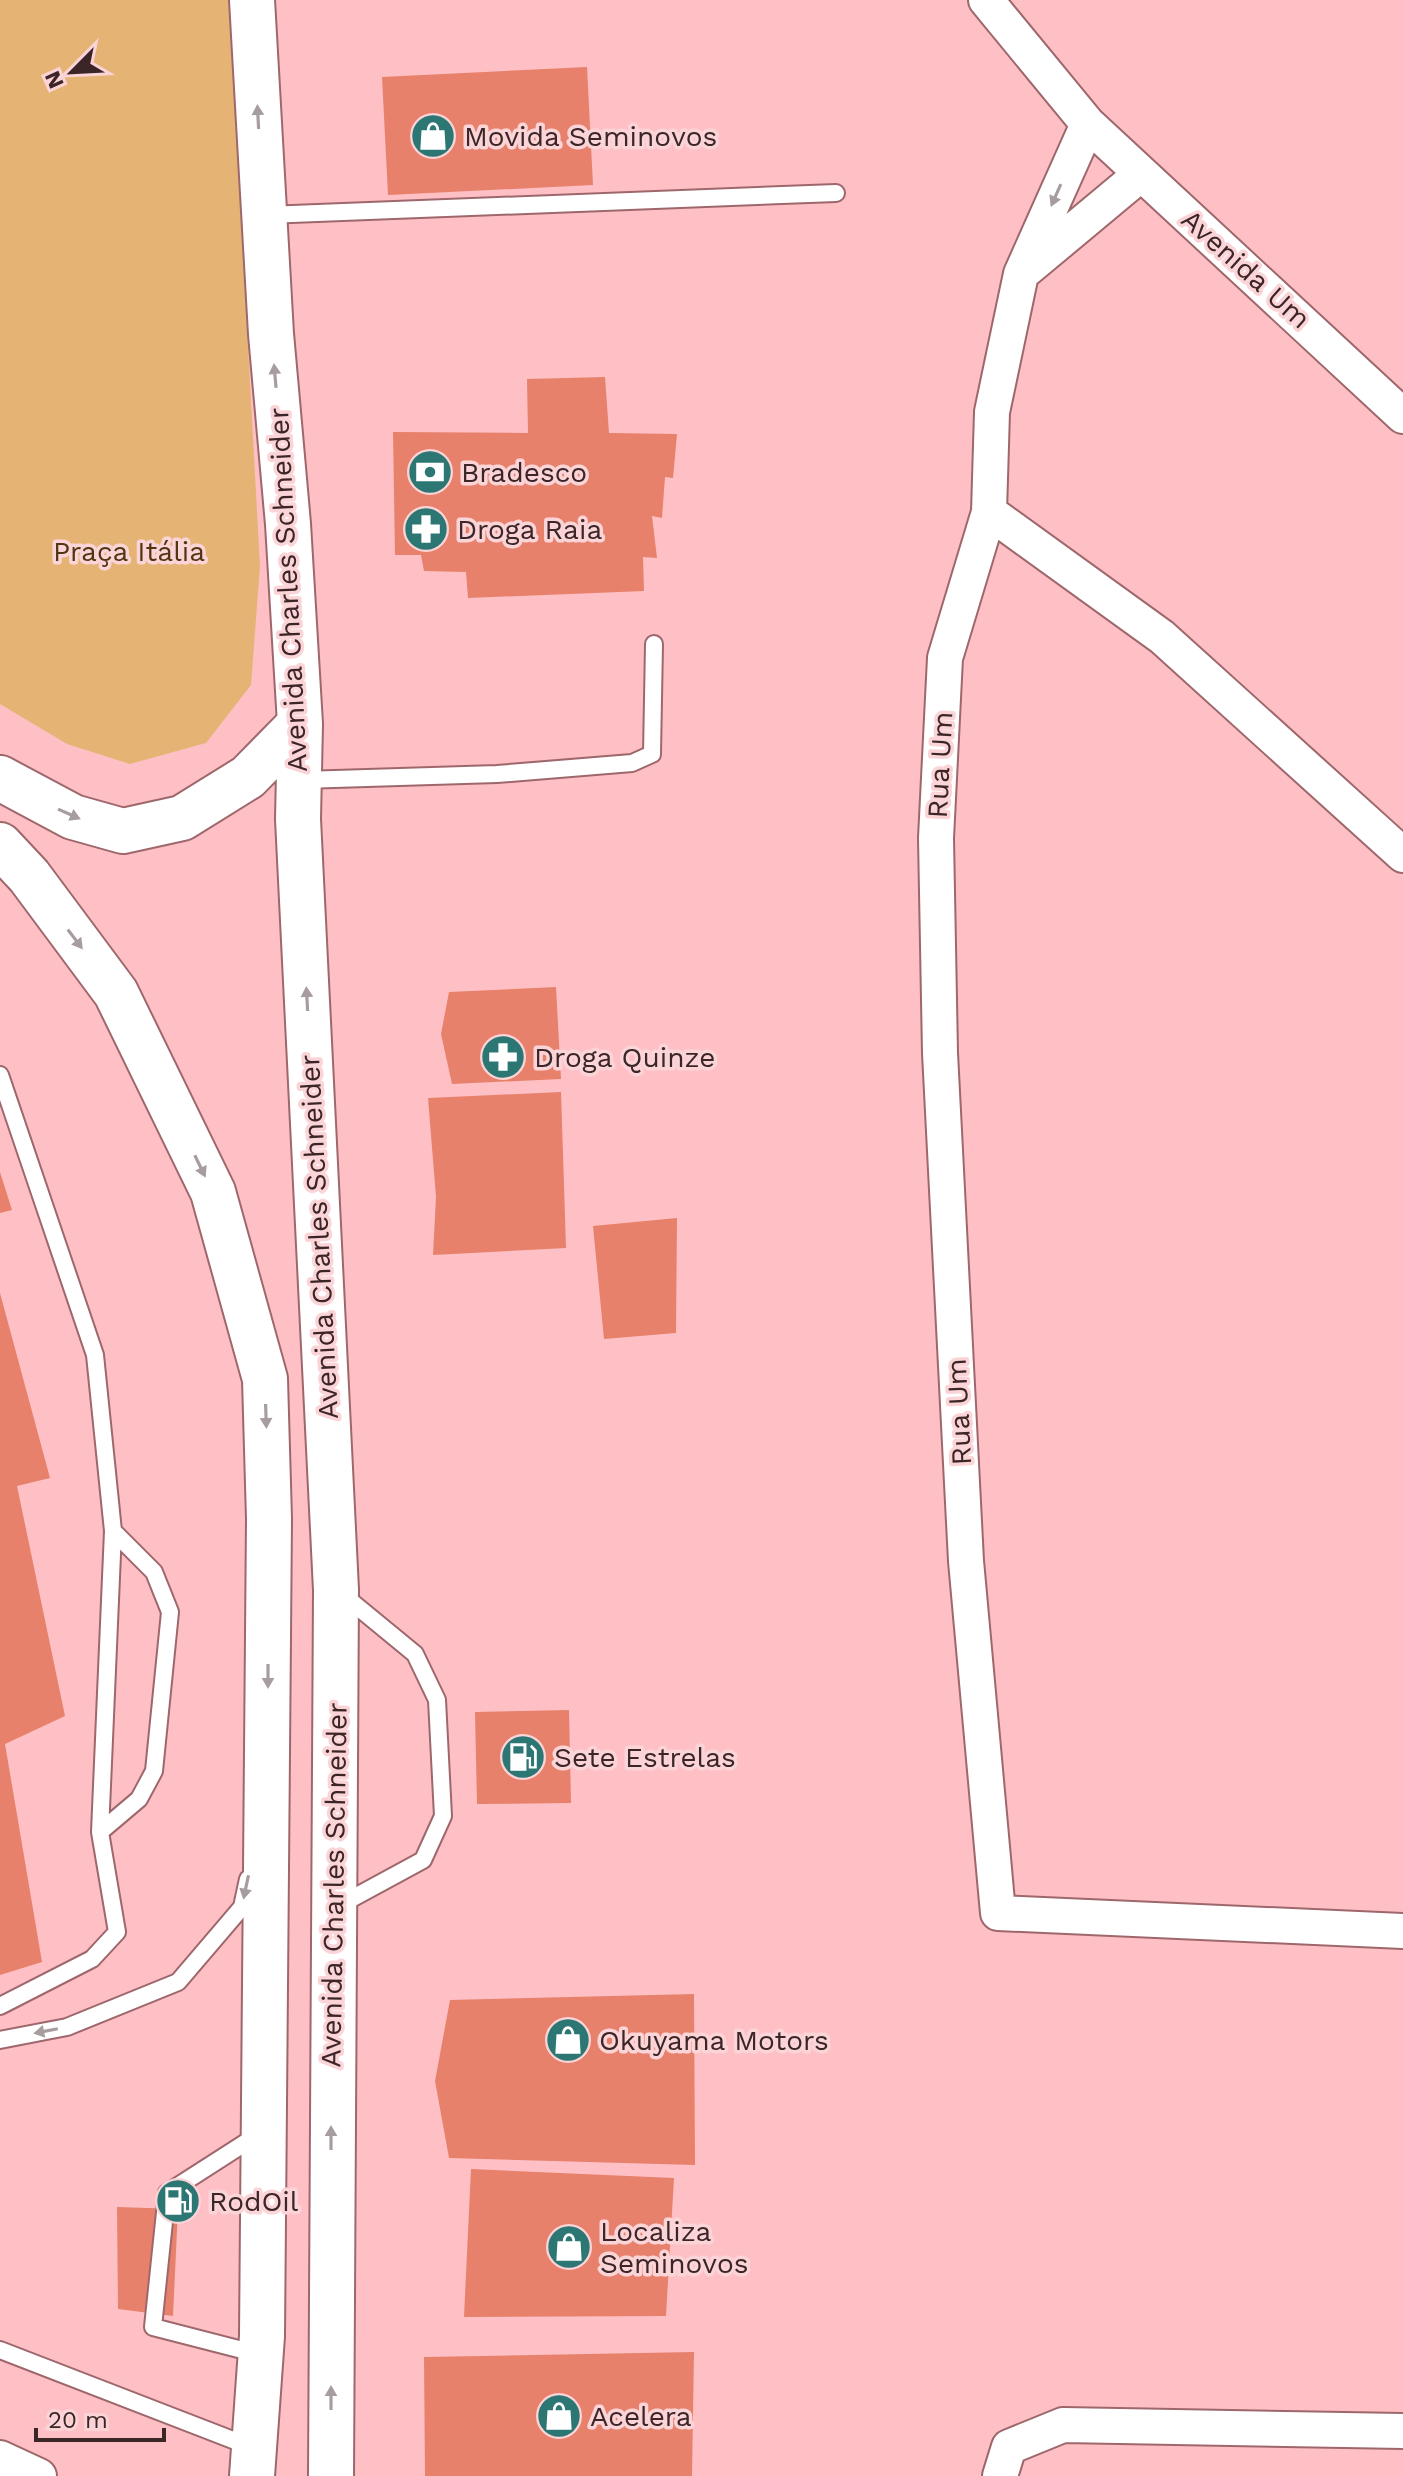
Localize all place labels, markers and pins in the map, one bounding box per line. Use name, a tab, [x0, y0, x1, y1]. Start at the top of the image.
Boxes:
shop icon: Movida Seminovos	[409, 112, 457, 160]
place label: Movida Seminovos	[464, 120, 717, 153]
bank icon: Bradesco	[406, 448, 454, 496]
place label: Bradesco	[461, 456, 587, 489]
pharmacy icon: Droga Raia	[402, 505, 450, 553]
place label: Droga Raia	[457, 513, 602, 546]
pharmacy icon: Droga Quinze	[479, 1033, 527, 1081]
place label: Droga Quinze	[534, 1041, 715, 1074]
fuel station icon: Sete Estrelas	[499, 1733, 547, 1781]
place label: Sete Estrelas	[554, 1741, 736, 1774]
shop icon: Okuyama Motors	[544, 2016, 592, 2064]
place label: Okuyama Motors	[599, 2024, 829, 2057]
fuel station icon: RodOil	[154, 2177, 202, 2225]
place label: RodOil	[209, 2185, 299, 2218]
place label: Localiza Seminovos	[600, 2215, 749, 2280]
shop icon: Localiza Seminovos	[545, 2223, 593, 2271]
shop icon: Acelera	[535, 2392, 583, 2440]
place label: Acelera	[590, 2400, 692, 2433]

